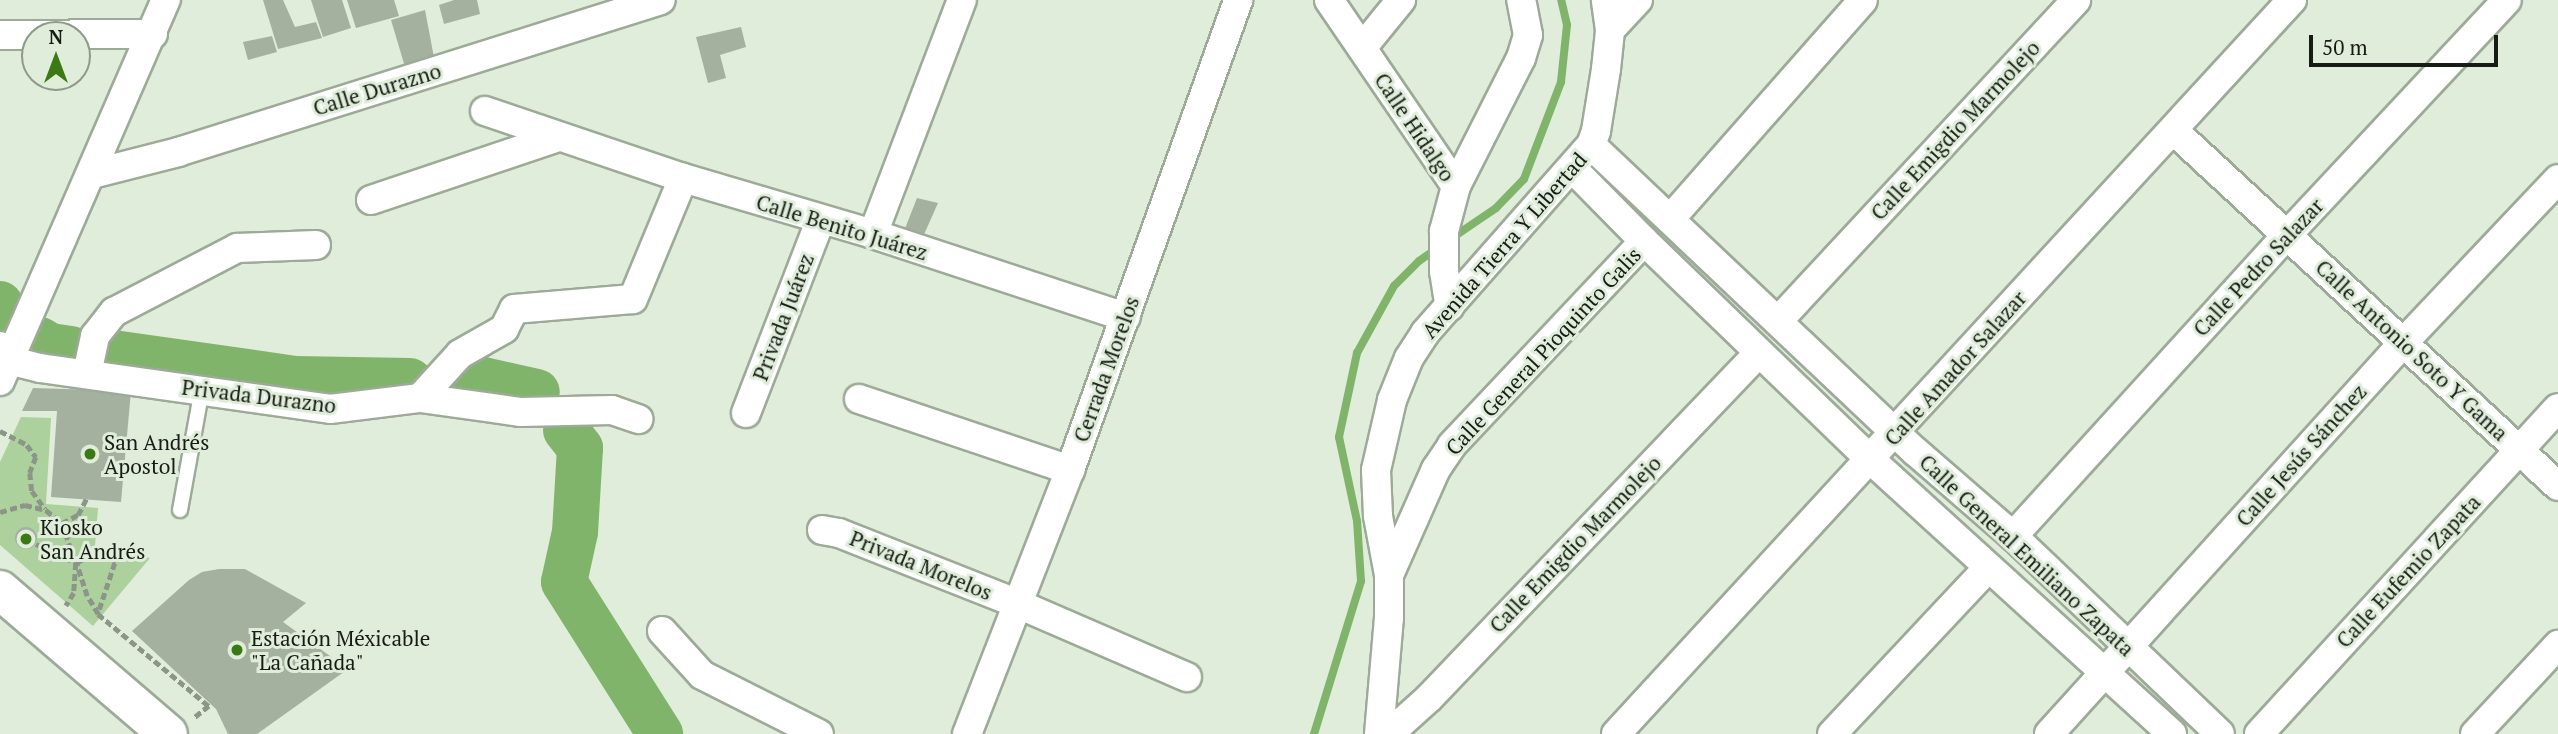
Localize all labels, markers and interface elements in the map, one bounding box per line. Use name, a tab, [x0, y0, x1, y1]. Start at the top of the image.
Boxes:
north arrow	[21, 21, 91, 91]
scale bar	[2313, 21, 2502, 65]
text: N	[49, 24, 63, 49]
text: 50 m	[2322, 33, 2368, 61]
street label: Calle Emigdio Marmolejo	[1865, 35, 2045, 225]
street label: Calle Durazno	[310, 58, 444, 120]
street label: Calle Hidalgo	[1370, 68, 1460, 186]
street label: Avenida Tierra Y Libertad	[1416, 147, 1592, 343]
street label: Calle Benito Juárez	[753, 189, 931, 265]
street label: Calle Pedro Salazar	[2188, 193, 2328, 341]
street label: Calle General Pioquinto Galis	[1440, 242, 1646, 460]
street label: Privada Juárez	[747, 250, 819, 384]
street label: Calle Antonio Soto Y Gama	[2311, 254, 2513, 446]
street label: Calle Amador Salazar	[1879, 285, 2031, 451]
street label: Cerrada Morelos	[1068, 293, 1144, 445]
street label: Privada Durazno	[180, 374, 338, 418]
street label: Calle Jesús Sánchez	[2231, 379, 2371, 531]
place label: San Andrés Apostol	[104, 429, 210, 479]
marker: San Andrés Apostol	[82, 446, 98, 462]
street label: Calle General Emiliano Zapata	[1915, 449, 2139, 661]
street label: Calle Emigdio Marmolejo	[1484, 450, 1666, 638]
street label: Calle Eufemio Zapata	[2331, 489, 2485, 653]
place label: Kiosko San Andrés	[40, 514, 146, 564]
street label: Privada Morelos	[846, 525, 996, 605]
marker: Kiosko San Andrés	[18, 531, 34, 547]
place label: Estación Méxicable "La Cañada"	[251, 625, 430, 675]
marker: Estación Méxicable "La Cañada"	[229, 642, 245, 658]

